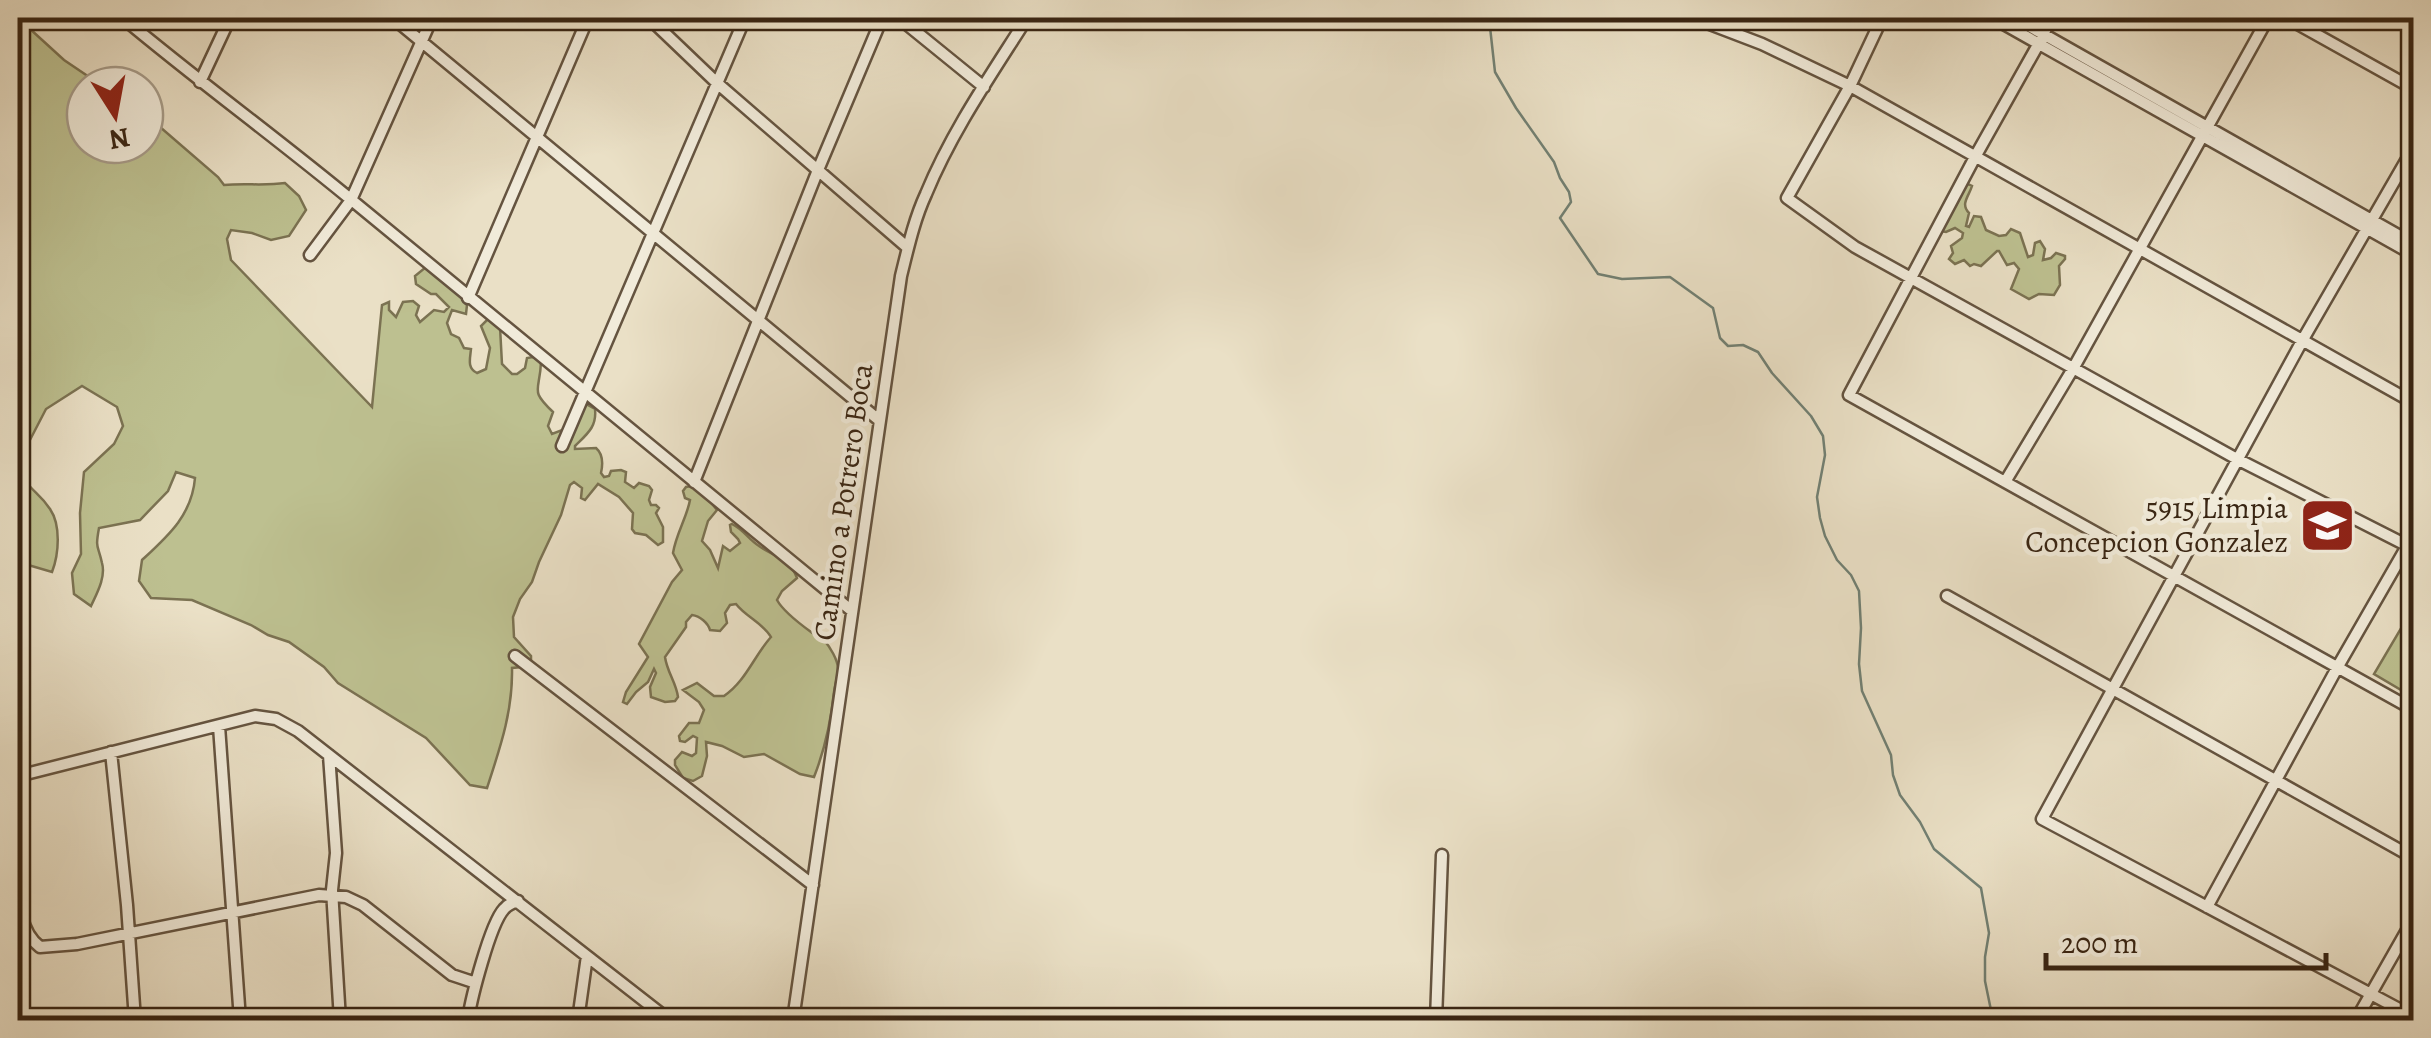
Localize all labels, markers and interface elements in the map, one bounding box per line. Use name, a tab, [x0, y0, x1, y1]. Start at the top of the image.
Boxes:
north arrow	[65, 65, 165, 165]
text: N	[106, 118, 133, 159]
street label: Camino a Potrero Boca	[804, 361, 882, 643]
place label: 5915 Limpia Concepcion Gonzalez	[2025, 488, 2288, 562]
school or university icon: 5915 Limpia Concepcion Gonzalez	[2297, 495, 2357, 555]
scale bar	[2046, 908, 2326, 970]
text: 200 m	[2061, 923, 2138, 963]

